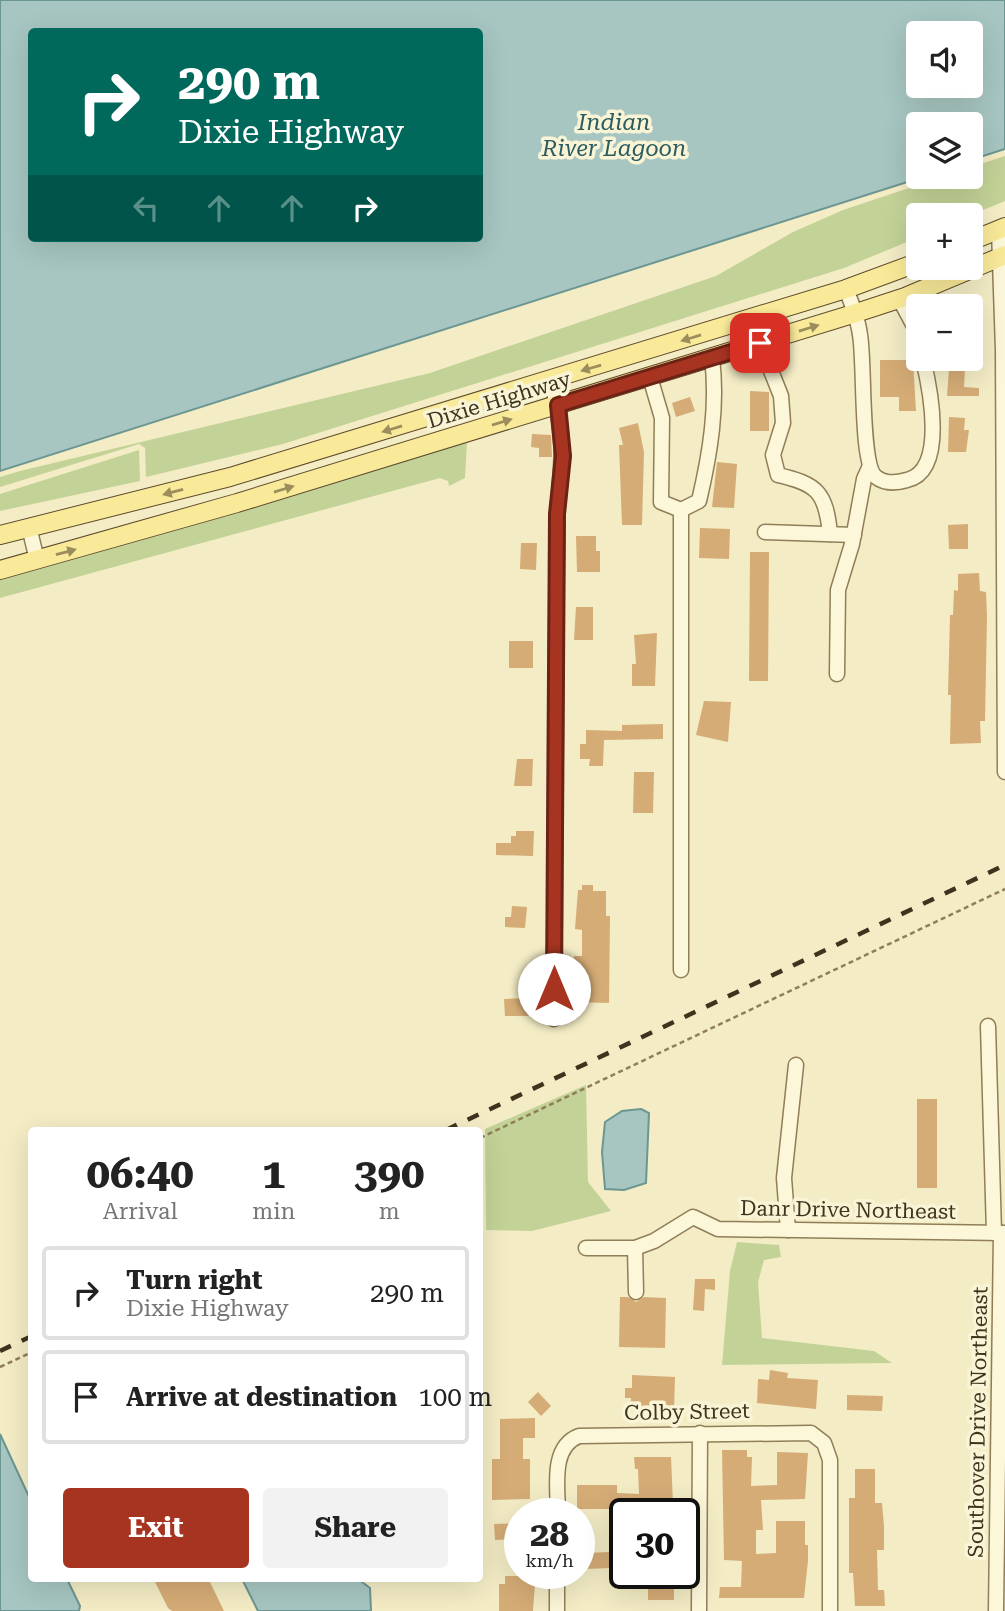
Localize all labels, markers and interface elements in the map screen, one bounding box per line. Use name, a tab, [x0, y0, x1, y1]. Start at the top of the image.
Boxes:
map controls	[906, 21, 983, 371]
button: sound	[906, 21, 983, 98]
text: 290 m	[178, 54, 320, 111]
icon: right	[63, 56, 154, 147]
water label: Indian River Lagoon	[541, 109, 686, 162]
button: layers	[906, 112, 983, 189]
text: Dixie Highway	[178, 113, 404, 151]
icon: left	[127, 189, 165, 227]
icon: ahead	[200, 189, 238, 227]
icon: ahead	[273, 189, 311, 227]
icon: right	[346, 189, 384, 227]
button: +	[906, 203, 983, 280]
button: −	[906, 294, 983, 371]
pin	[730, 313, 790, 373]
one-way arrow	[799, 322, 820, 332]
icon: arrive	[741, 324, 779, 362]
one-way arrow	[681, 333, 702, 343]
one-way arrow	[580, 364, 601, 374]
street label: Dixie Highway	[425, 367, 574, 433]
one-way arrow	[492, 417, 513, 427]
one-way arrow	[381, 424, 402, 434]
one-way arrow	[274, 483, 295, 493]
one-way arrow	[162, 487, 184, 498]
one-way arrow	[56, 547, 77, 557]
position arrow	[517, 952, 591, 1026]
text: 06:40	[87, 1149, 194, 1198]
text: 1	[262, 1149, 286, 1198]
text: 390	[354, 1149, 424, 1198]
street label: Danr Drive Northeast	[740, 1196, 956, 1224]
text: Arrival	[103, 1198, 177, 1225]
text: min	[252, 1198, 295, 1225]
text: m	[379, 1198, 400, 1225]
text: Turn right	[126, 1265, 262, 1295]
icon: right	[67, 1274, 105, 1312]
text: 290 m	[370, 1278, 444, 1308]
street label: Southover Drive Northeast	[964, 1286, 992, 1558]
text: Dixie Highway	[126, 1295, 289, 1322]
icon: arrive	[67, 1378, 105, 1416]
text: Arrive at destination	[126, 1382, 397, 1412]
text: 100 m	[418, 1382, 492, 1412]
street label: Colby Street	[624, 1399, 750, 1425]
button: Exit	[63, 1488, 249, 1568]
button: Share	[263, 1488, 448, 1568]
speed limit sign: 30	[609, 1498, 700, 1589]
text: 28	[530, 1514, 569, 1555]
text: km/h	[525, 1550, 574, 1571]

